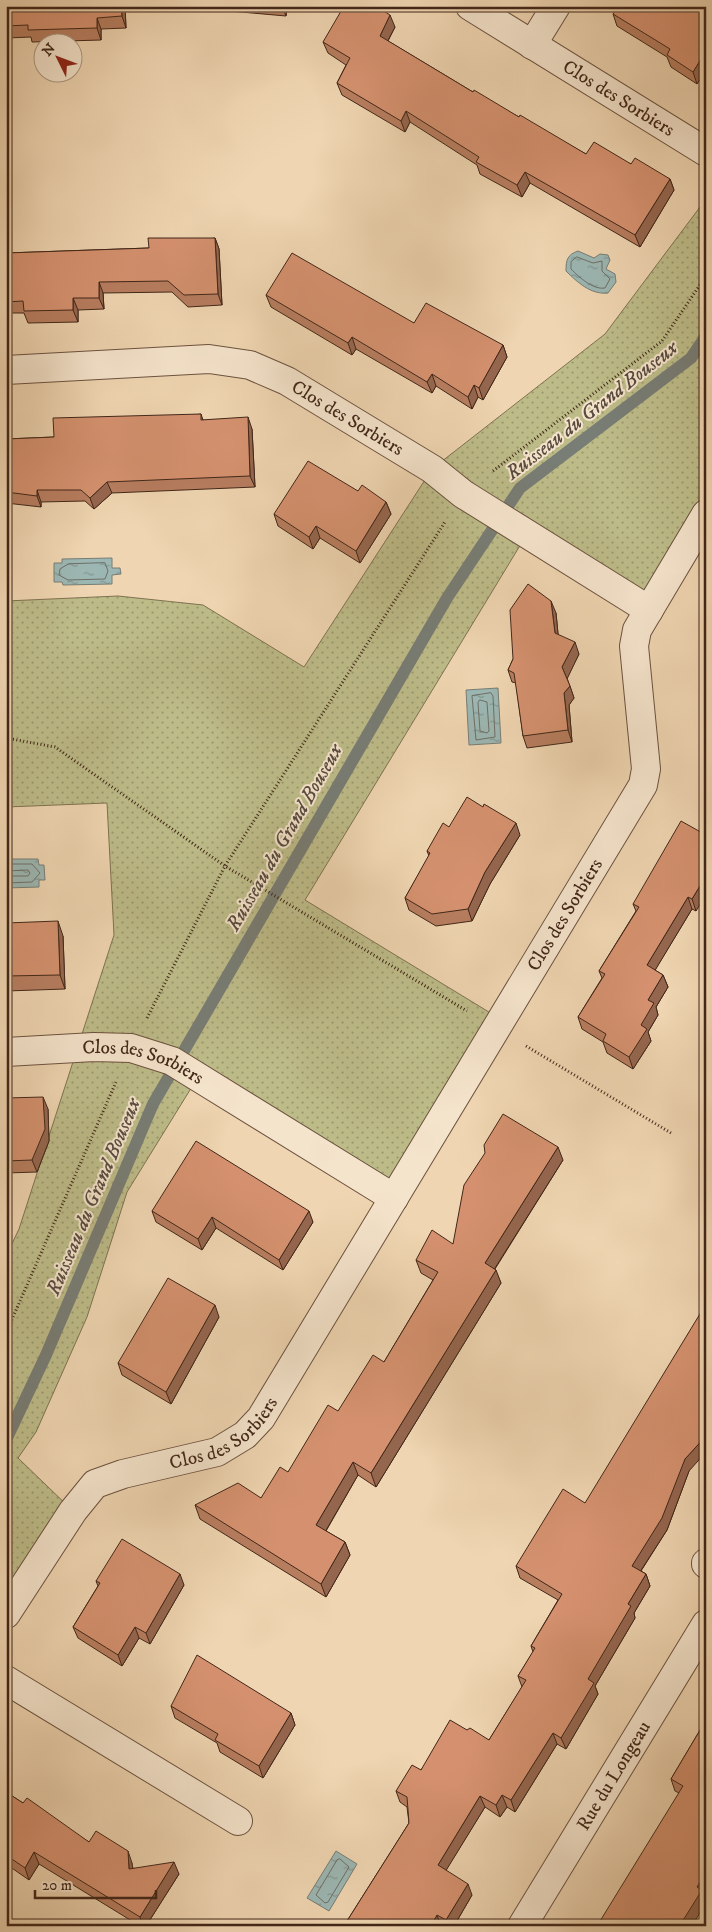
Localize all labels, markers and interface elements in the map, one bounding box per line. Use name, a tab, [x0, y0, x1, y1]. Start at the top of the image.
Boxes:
north arrow	[32, 32, 82, 82]
text: N	[39, 39, 60, 60]
street label: Clos des Sorbiers	[559, 55, 679, 141]
water label: Ruisseau du Grand Bouseux	[500, 335, 685, 487]
street label: Clos des Sorbiers	[287, 375, 408, 461]
water label: Ruisseau du Grand Bouseux	[221, 739, 350, 937]
street label: Clos des Sorbiers	[522, 854, 607, 975]
street label: Clos des Sorbiers	[82, 1035, 208, 1089]
water label: Ruisseau du Grand Bouseux	[41, 1093, 148, 1300]
street label: Clos des Sorbiers	[167, 1393, 282, 1474]
street label: Rue du Longeau	[572, 1717, 656, 1835]
scale bar	[35, 1867, 156, 1899]
text: 20 m	[42, 1876, 72, 1895]

